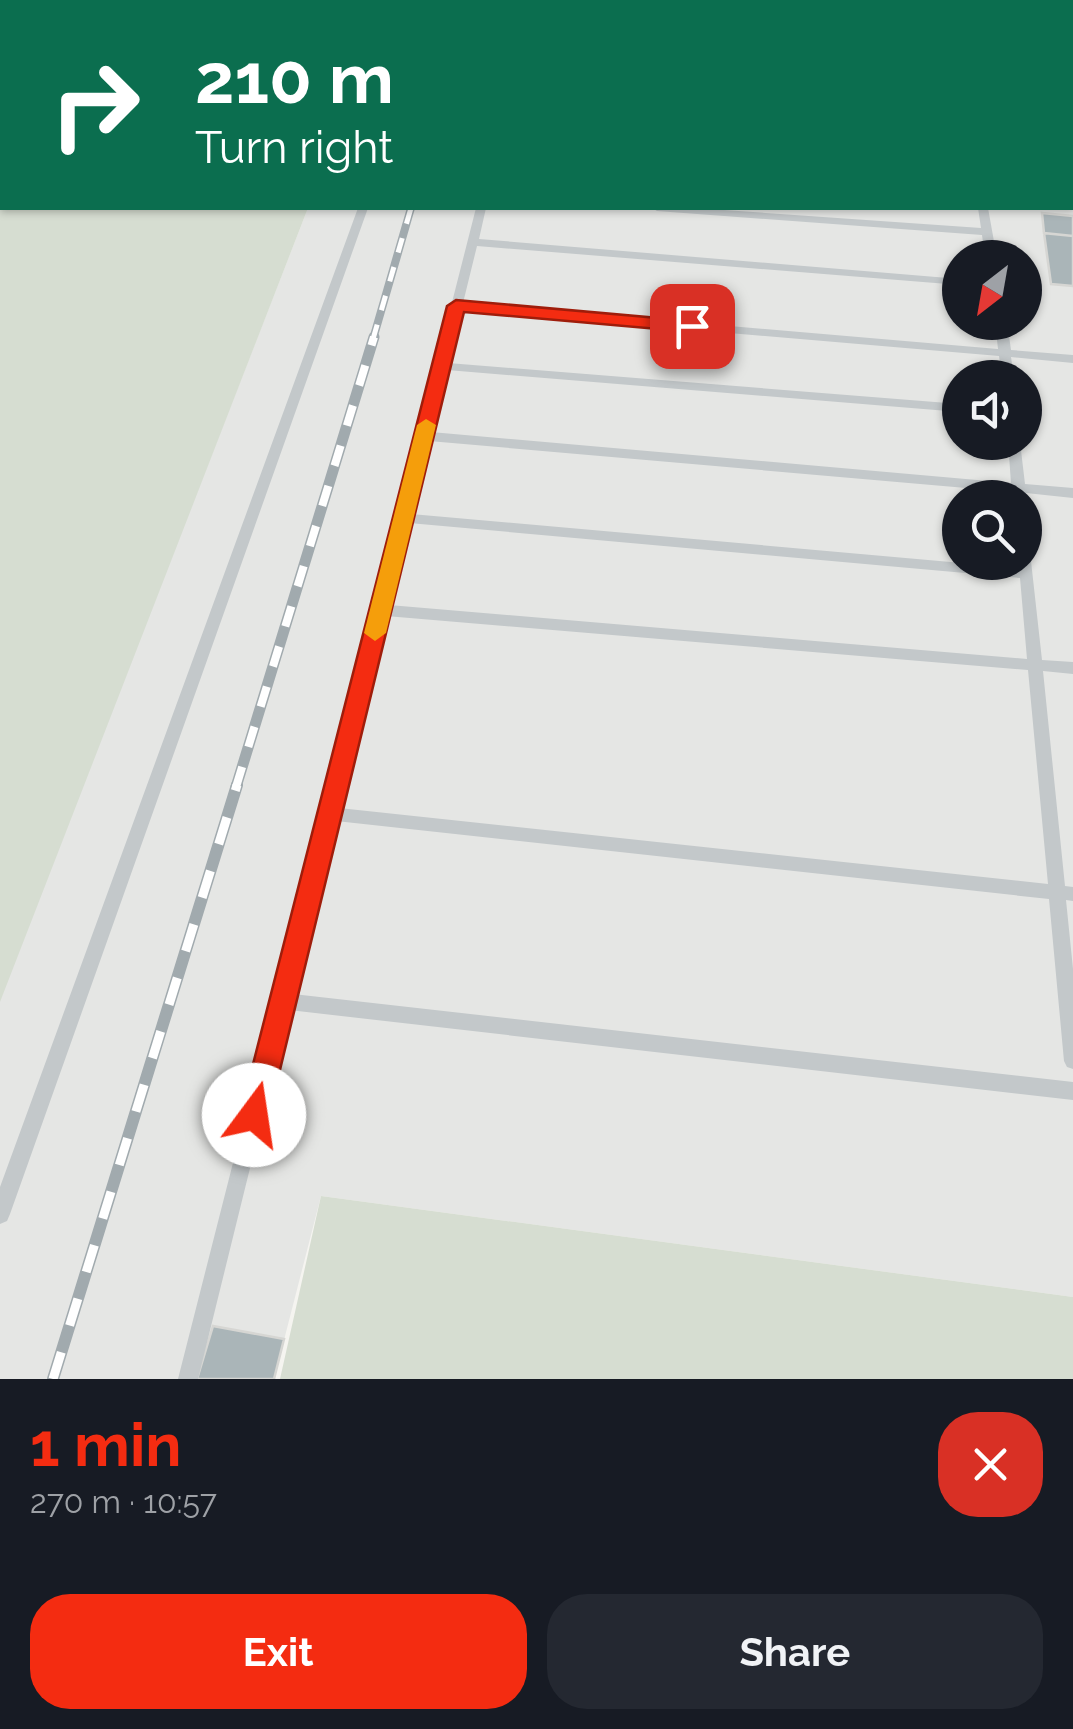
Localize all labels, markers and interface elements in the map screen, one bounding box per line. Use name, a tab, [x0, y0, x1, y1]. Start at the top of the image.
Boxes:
text: 210 m	[195, 37, 394, 119]
icon: right	[30, 40, 160, 170]
text: Turn right	[195, 121, 393, 174]
north arrow	[942, 240, 1042, 340]
map controls	[942, 240, 1042, 580]
pin	[650, 284, 735, 369]
icon: arrive	[665, 299, 720, 354]
button: sound	[942, 360, 1042, 460]
button: search	[942, 480, 1042, 580]
position arrow	[202, 1063, 306, 1167]
text: 1 min	[30, 1410, 181, 1480]
button: close	[938, 1412, 1043, 1517]
text: 270 m · 10:57	[30, 1483, 217, 1520]
button: Exit	[30, 1594, 527, 1709]
button: Share	[547, 1594, 1043, 1709]

